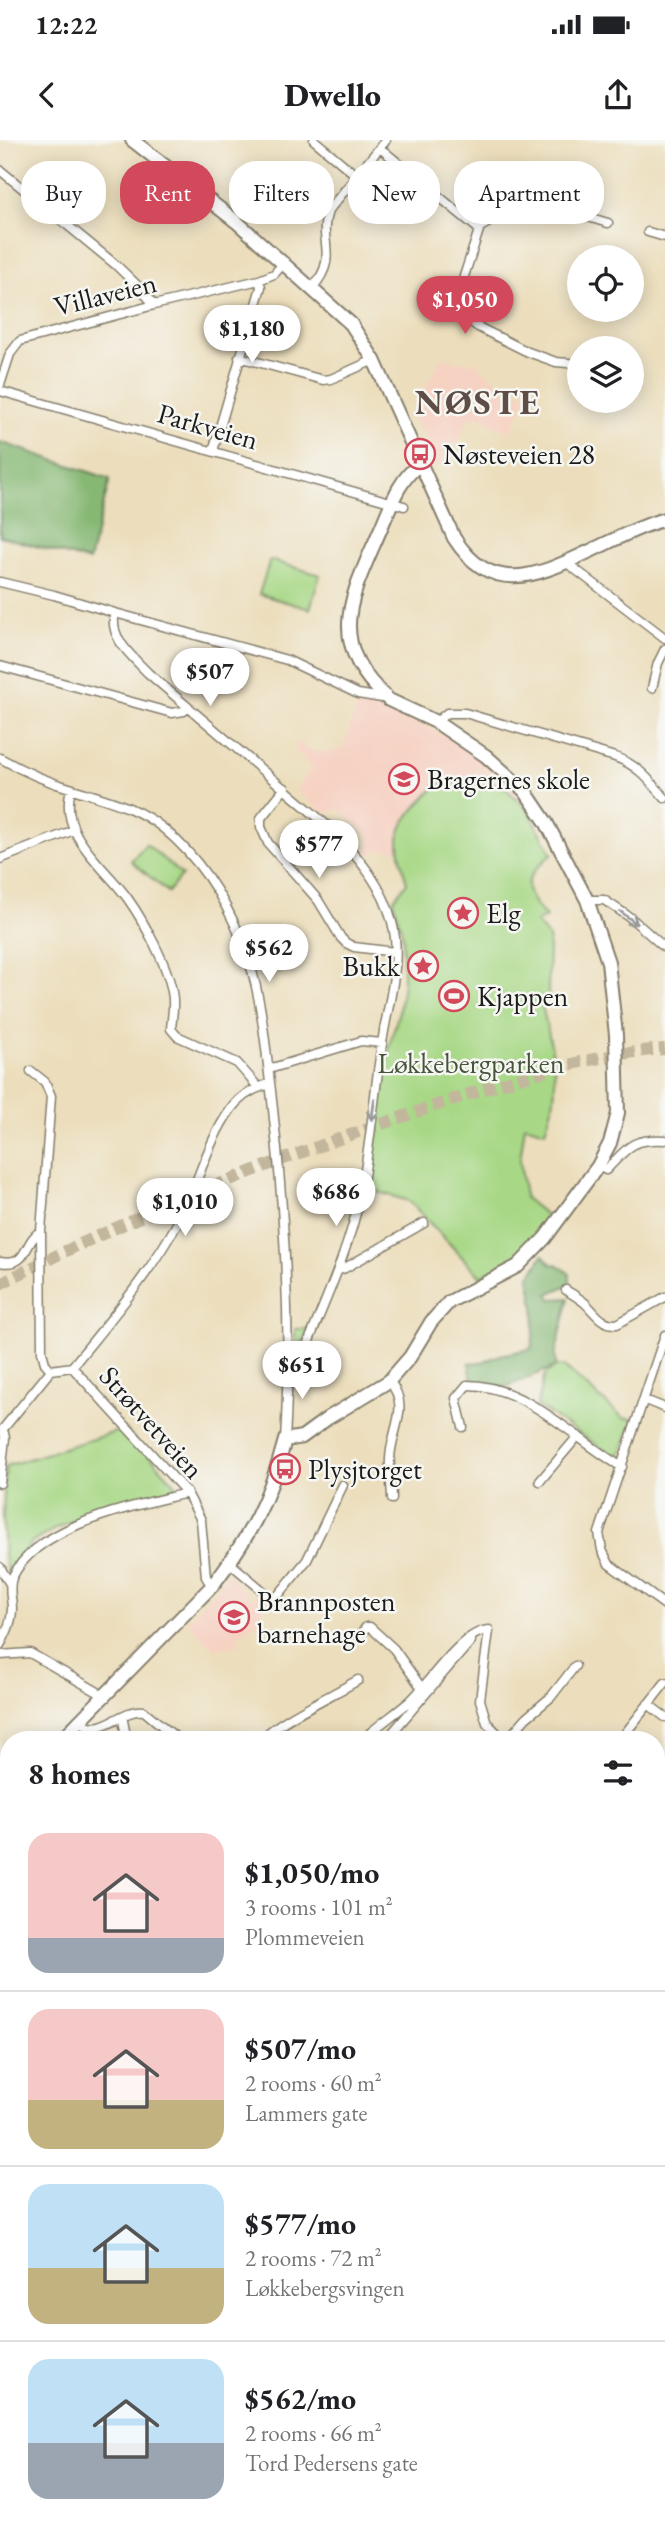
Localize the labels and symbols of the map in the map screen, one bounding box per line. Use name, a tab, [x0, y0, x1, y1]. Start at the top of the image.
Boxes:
street label: Villaveien	[50, 264, 160, 324]
pin: $1,050	[408, 276, 522, 336]
pin: $1,180	[195, 306, 309, 365]
district label: NØSTE	[415, 379, 541, 424]
street label: Parkveien	[154, 395, 263, 458]
place label: Nøsteveien 28	[443, 436, 595, 472]
bus stop icon: Nøsteveien 28	[403, 437, 437, 471]
pin: $507	[169, 648, 251, 708]
place label: Bragernes skole	[427, 761, 590, 797]
school or university icon: Bragernes skole	[387, 762, 421, 796]
pin: $577	[278, 820, 360, 880]
place label: Elg	[486, 895, 522, 931]
place icon: Elg	[446, 896, 480, 930]
one-way arrow	[619, 910, 638, 925]
pin: $562	[228, 924, 310, 984]
place label: Bukk	[343, 948, 401, 984]
place icon: Bukk	[406, 949, 440, 983]
place label: Kjappen	[477, 978, 569, 1014]
sports icon: Kjappen	[437, 979, 471, 1013]
park label: Løkkebergparken	[378, 1045, 565, 1081]
one-way arrow	[367, 1098, 380, 1121]
pin: $686	[295, 1168, 377, 1228]
pin: $1,010	[128, 1178, 242, 1238]
pin: $651	[261, 1342, 343, 1401]
street label: Strøtvetveien	[92, 1358, 212, 1486]
place label: Plysjtorget	[308, 1451, 422, 1487]
bus stop icon: Plysjtorget	[268, 1452, 302, 1486]
place label: Brannposten barnehage	[257, 1583, 396, 1651]
school or university icon: Brannposten barnehage	[217, 1600, 251, 1634]

